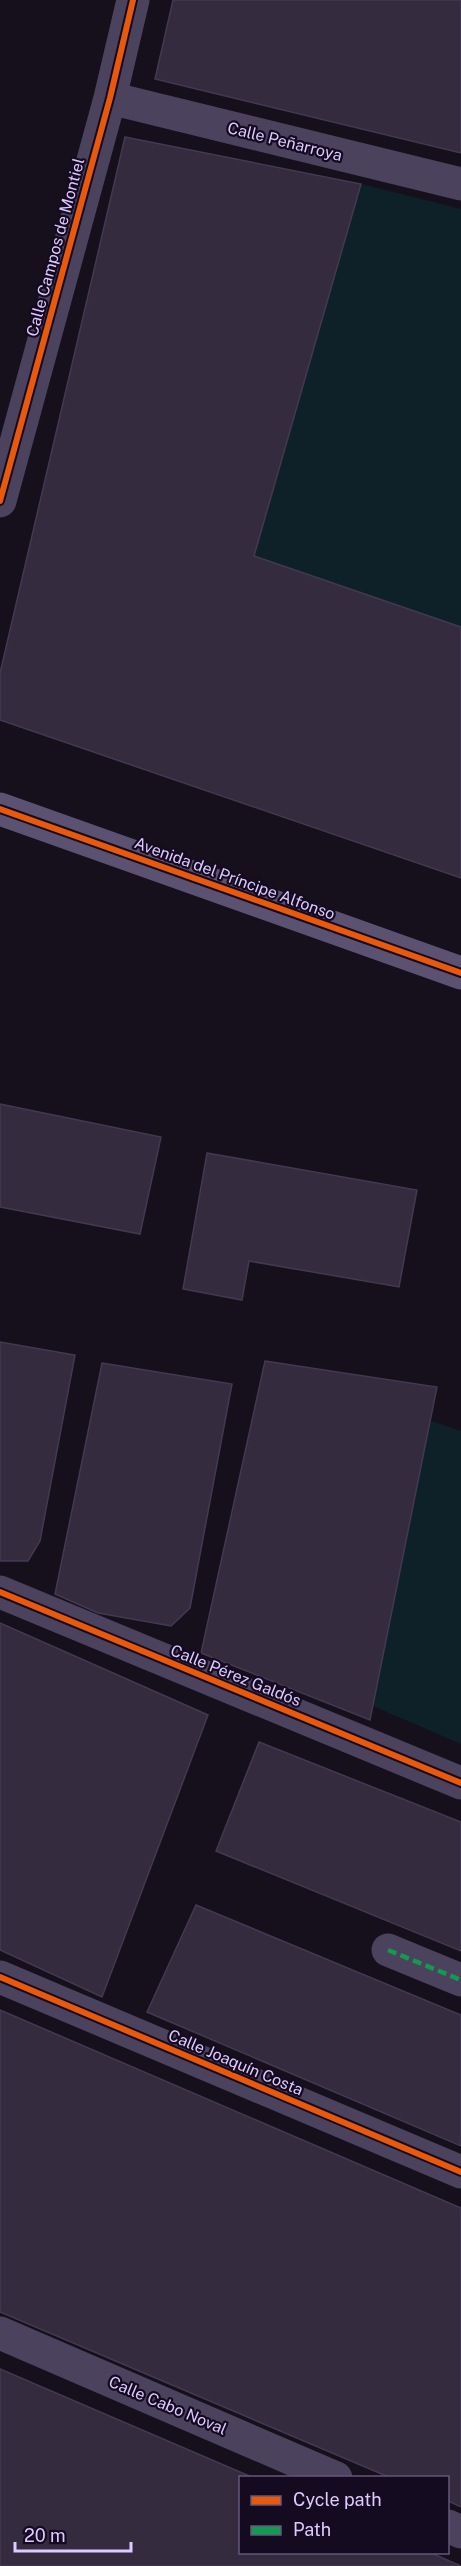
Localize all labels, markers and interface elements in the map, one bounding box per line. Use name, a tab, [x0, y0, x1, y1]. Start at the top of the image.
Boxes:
street label: Calle Peñarroya	[226, 118, 344, 165]
street label: Calle Campos de Montiel	[22, 156, 89, 338]
street label: Avenida del Príncipe Alfonso	[132, 833, 338, 924]
street label: Calle Pérez Galdós	[168, 1641, 304, 1710]
street label: Calle Joaquín Costa	[166, 2025, 306, 2099]
street label: Calle Cabo Noval	[106, 2372, 230, 2439]
legend	[239, 2476, 449, 2554]
text: Cycle path	[293, 2489, 382, 2510]
scale bar	[15, 2515, 130, 2553]
text: Path	[293, 2519, 331, 2540]
text: 20 m	[24, 2525, 66, 2546]

